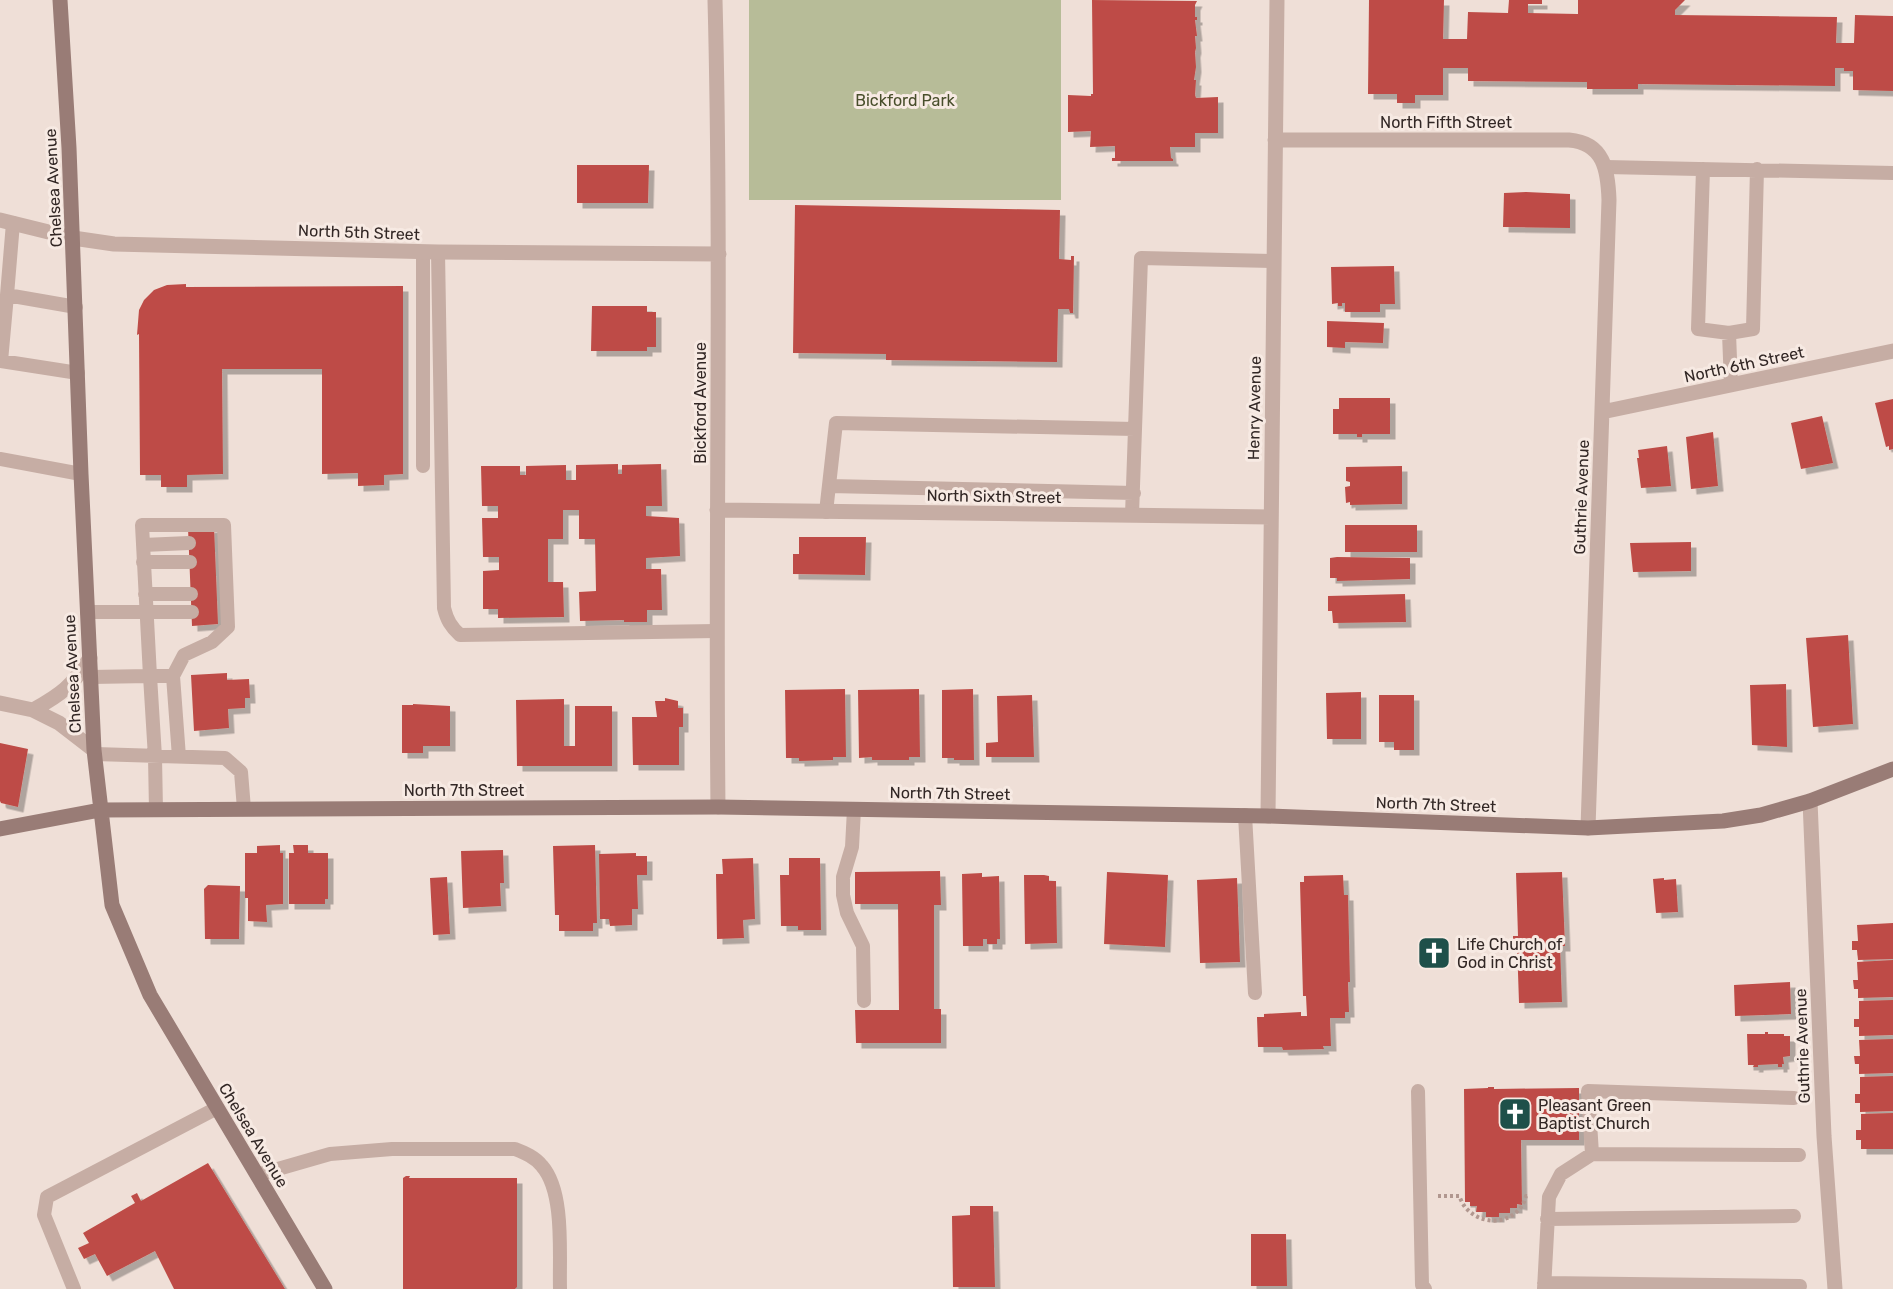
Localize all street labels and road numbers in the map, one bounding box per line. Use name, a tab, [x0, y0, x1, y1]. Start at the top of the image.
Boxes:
street label: North Fifth Street	[1380, 113, 1512, 132]
street label: Chelsea Avenue	[41, 128, 66, 248]
street label: North 5th Street	[298, 221, 420, 244]
street label: Bickford Avenue	[691, 342, 710, 464]
street label: North 6th Street	[1682, 342, 1806, 386]
street label: Henry Avenue	[1244, 356, 1265, 460]
street label: Guthrie Avenue	[1570, 439, 1593, 555]
street label: North Sixth Street	[926, 486, 1062, 507]
street label: Chelsea Avenue	[60, 614, 85, 734]
street label: North 7th Street	[404, 781, 524, 800]
street label: North 7th Street	[889, 783, 1010, 804]
street label: North 7th Street	[1375, 793, 1497, 816]
street label: Guthrie Avenue	[1791, 988, 1814, 1104]
street label: Chelsea Avenue	[215, 1079, 292, 1191]

